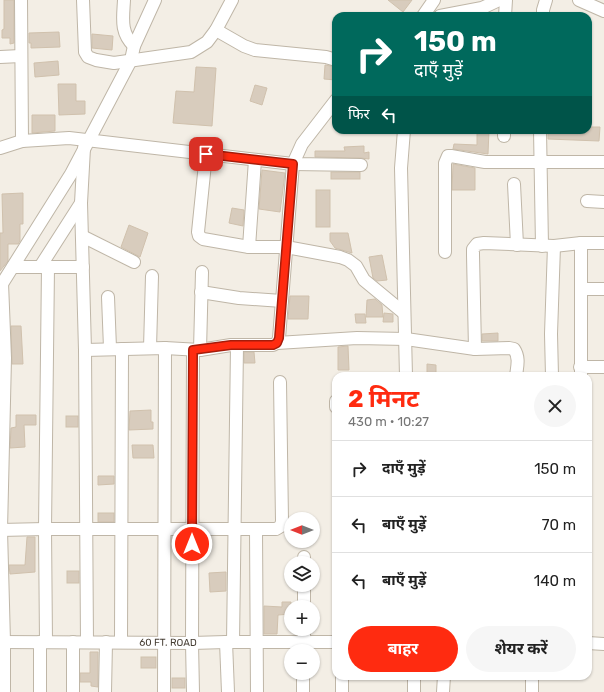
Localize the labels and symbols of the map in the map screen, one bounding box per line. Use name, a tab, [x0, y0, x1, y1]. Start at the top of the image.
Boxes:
pin	[189, 137, 223, 171]
north arrow	[284, 512, 320, 548]
position arrow	[171, 523, 213, 565]
street label: 60 FT. ROAD	[139, 637, 197, 649]

